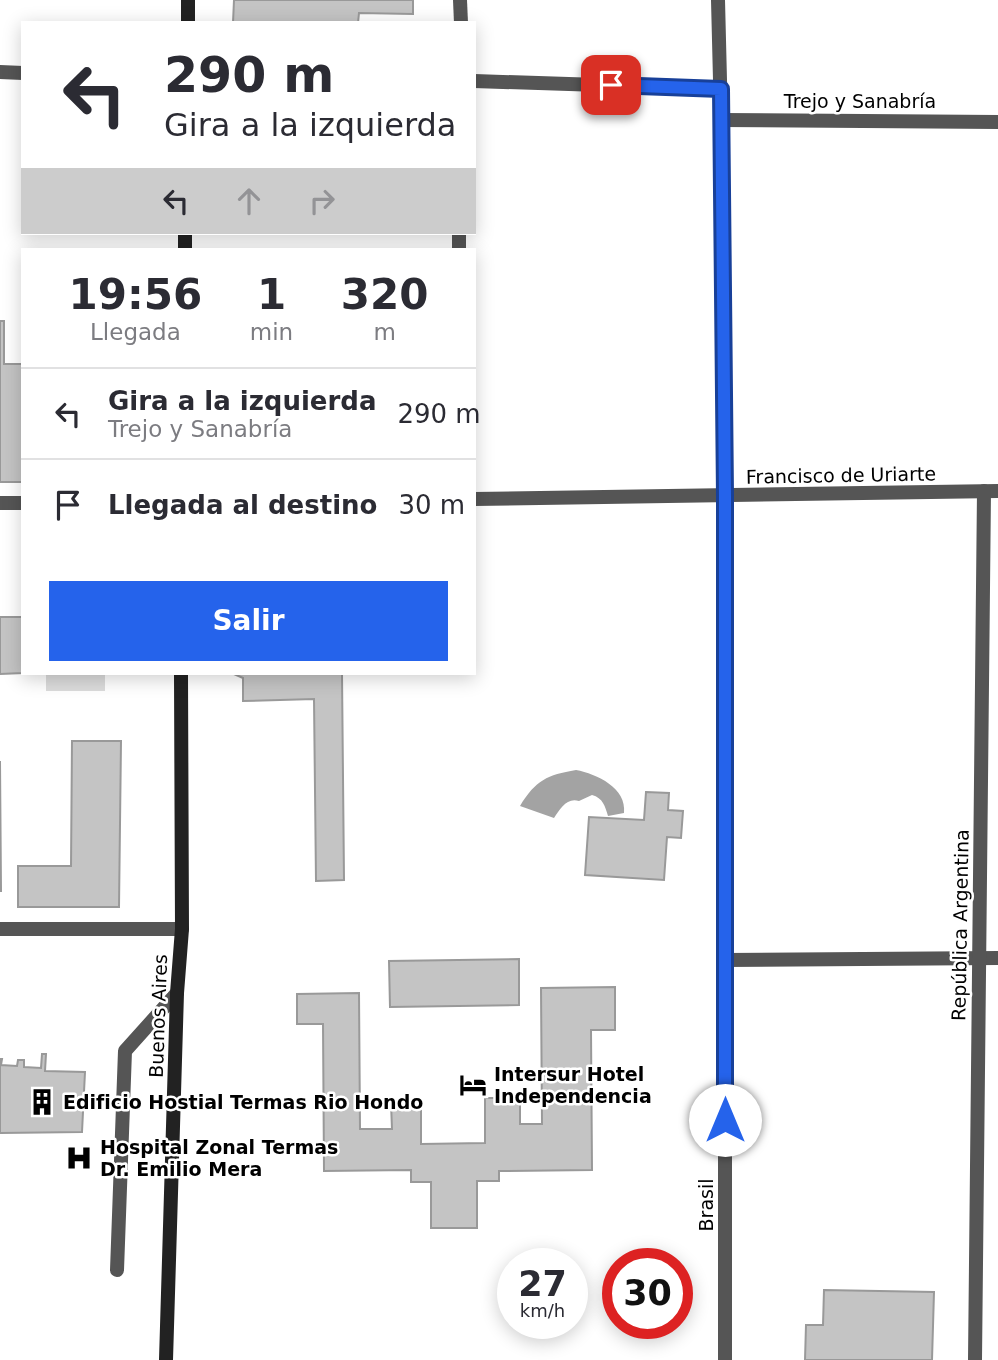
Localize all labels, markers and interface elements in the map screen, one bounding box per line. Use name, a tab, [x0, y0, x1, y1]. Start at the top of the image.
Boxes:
text: 290 m	[164, 47, 334, 104]
icon: left	[49, 49, 140, 140]
pin	[581, 55, 641, 115]
icon: arrive	[592, 66, 630, 104]
street label: Trejo y Sanabría	[783, 90, 936, 112]
text: Gira a la izquierda	[164, 106, 456, 144]
icon: left	[157, 182, 195, 220]
icon: ahead	[230, 182, 268, 220]
icon: right	[303, 182, 341, 220]
text: 19:56	[69, 270, 202, 319]
text: 1	[257, 270, 286, 319]
text: 320	[341, 270, 428, 319]
text: Llegada	[90, 319, 181, 345]
text: min	[250, 319, 293, 345]
text: m	[373, 319, 396, 345]
text: Gira a la izquierda	[108, 386, 376, 416]
icon: left	[49, 395, 87, 433]
text: 290 m	[397, 399, 481, 429]
text: Trejo y Sanabría	[108, 416, 292, 442]
street label: Francisco de Uriarte	[746, 462, 936, 488]
icon: arrive	[49, 486, 87, 524]
text: Llegada al destino	[108, 490, 377, 520]
text: 30 m	[398, 490, 465, 520]
button: Salir	[49, 581, 448, 661]
street label: República Argentina	[947, 829, 973, 1021]
street label: Buenos Aires	[145, 954, 171, 1078]
place label: Intersur Hotel Independencia	[494, 1063, 652, 1107]
hotel icon: Intersur Hotel Independencia	[458, 1070, 488, 1100]
position arrow	[688, 1083, 762, 1157]
building icon: Edificio Hostial Termas Rio Hondo	[27, 1087, 57, 1117]
place label: Edificio Hostial Termas Rio Hondo	[63, 1091, 423, 1113]
place label: Hospital Zonal Termas Dr. Emilio Mera	[100, 1136, 338, 1180]
hospital icon: Hospital Zonal Termas Dr. Emilio Mera	[64, 1143, 94, 1173]
street label: Brasil	[695, 1179, 717, 1231]
speed limit sign: 30	[602, 1248, 693, 1339]
text: 27	[518, 1264, 567, 1304]
text: km/h	[520, 1300, 565, 1321]

